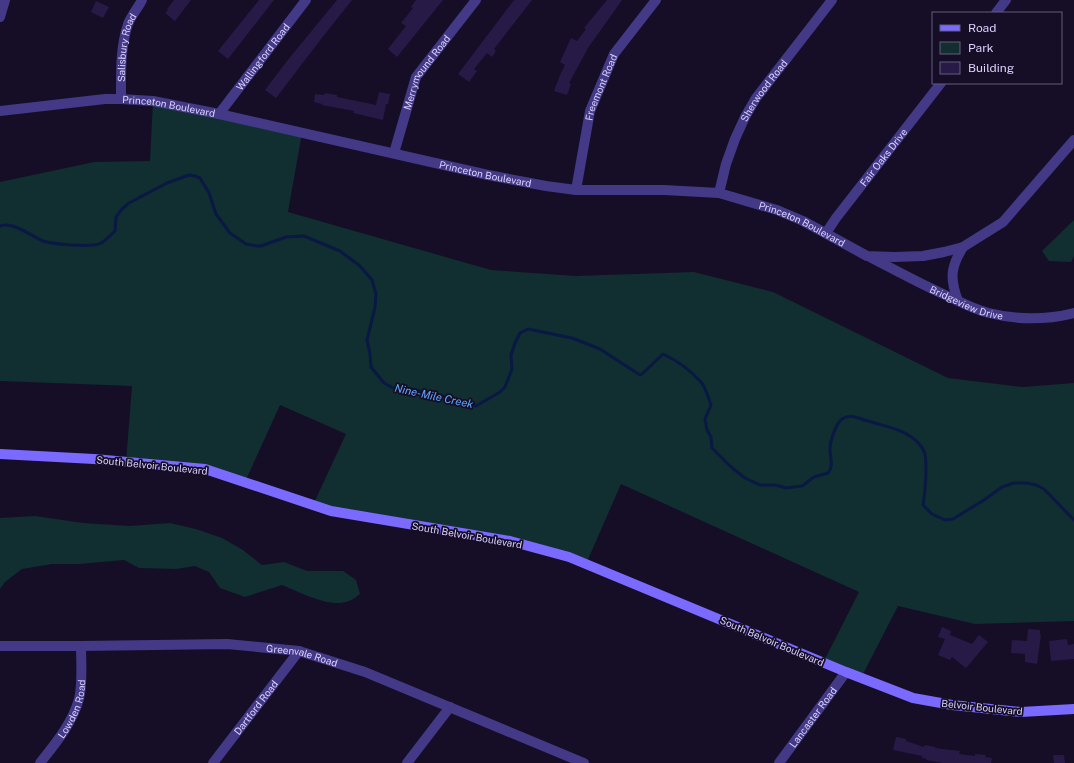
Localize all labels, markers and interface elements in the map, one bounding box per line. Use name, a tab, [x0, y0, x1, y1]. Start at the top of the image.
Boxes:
street label: Salisbury Road	[115, 11, 138, 82]
legend	[932, 12, 1062, 84]
street label: Wallingford Road	[233, 21, 292, 92]
text: Road	[968, 21, 996, 35]
street label: Merrymound Road	[401, 32, 453, 111]
text: Park	[968, 41, 994, 55]
street label: Freemont Road	[582, 52, 619, 122]
street label: Sherwood Road	[738, 57, 790, 123]
text: Building	[968, 61, 1014, 75]
street label: Princeton Boulevard	[122, 93, 216, 119]
street label: Fair Oaks Drive	[857, 126, 910, 189]
street label: Princeton Boulevard	[438, 158, 533, 189]
street label: Princeton Boulevard	[757, 199, 847, 249]
street label: Bridgeview Drive	[928, 283, 1004, 322]
water label: Nine-Mile Creek	[394, 382, 474, 410]
street label: South Belvoir Boulevard	[96, 453, 208, 477]
street label: South Belvoir Boulevard	[411, 519, 523, 551]
street label: South Belvoir Boulevard	[718, 614, 826, 668]
street label: Greenvale Road	[266, 642, 339, 669]
street label: Dartford Road	[231, 678, 280, 737]
street label: Lowden Road	[55, 679, 87, 740]
street label: Lancaster Road	[787, 684, 839, 750]
street label: Belvoir Boulevard	[941, 697, 1023, 717]

